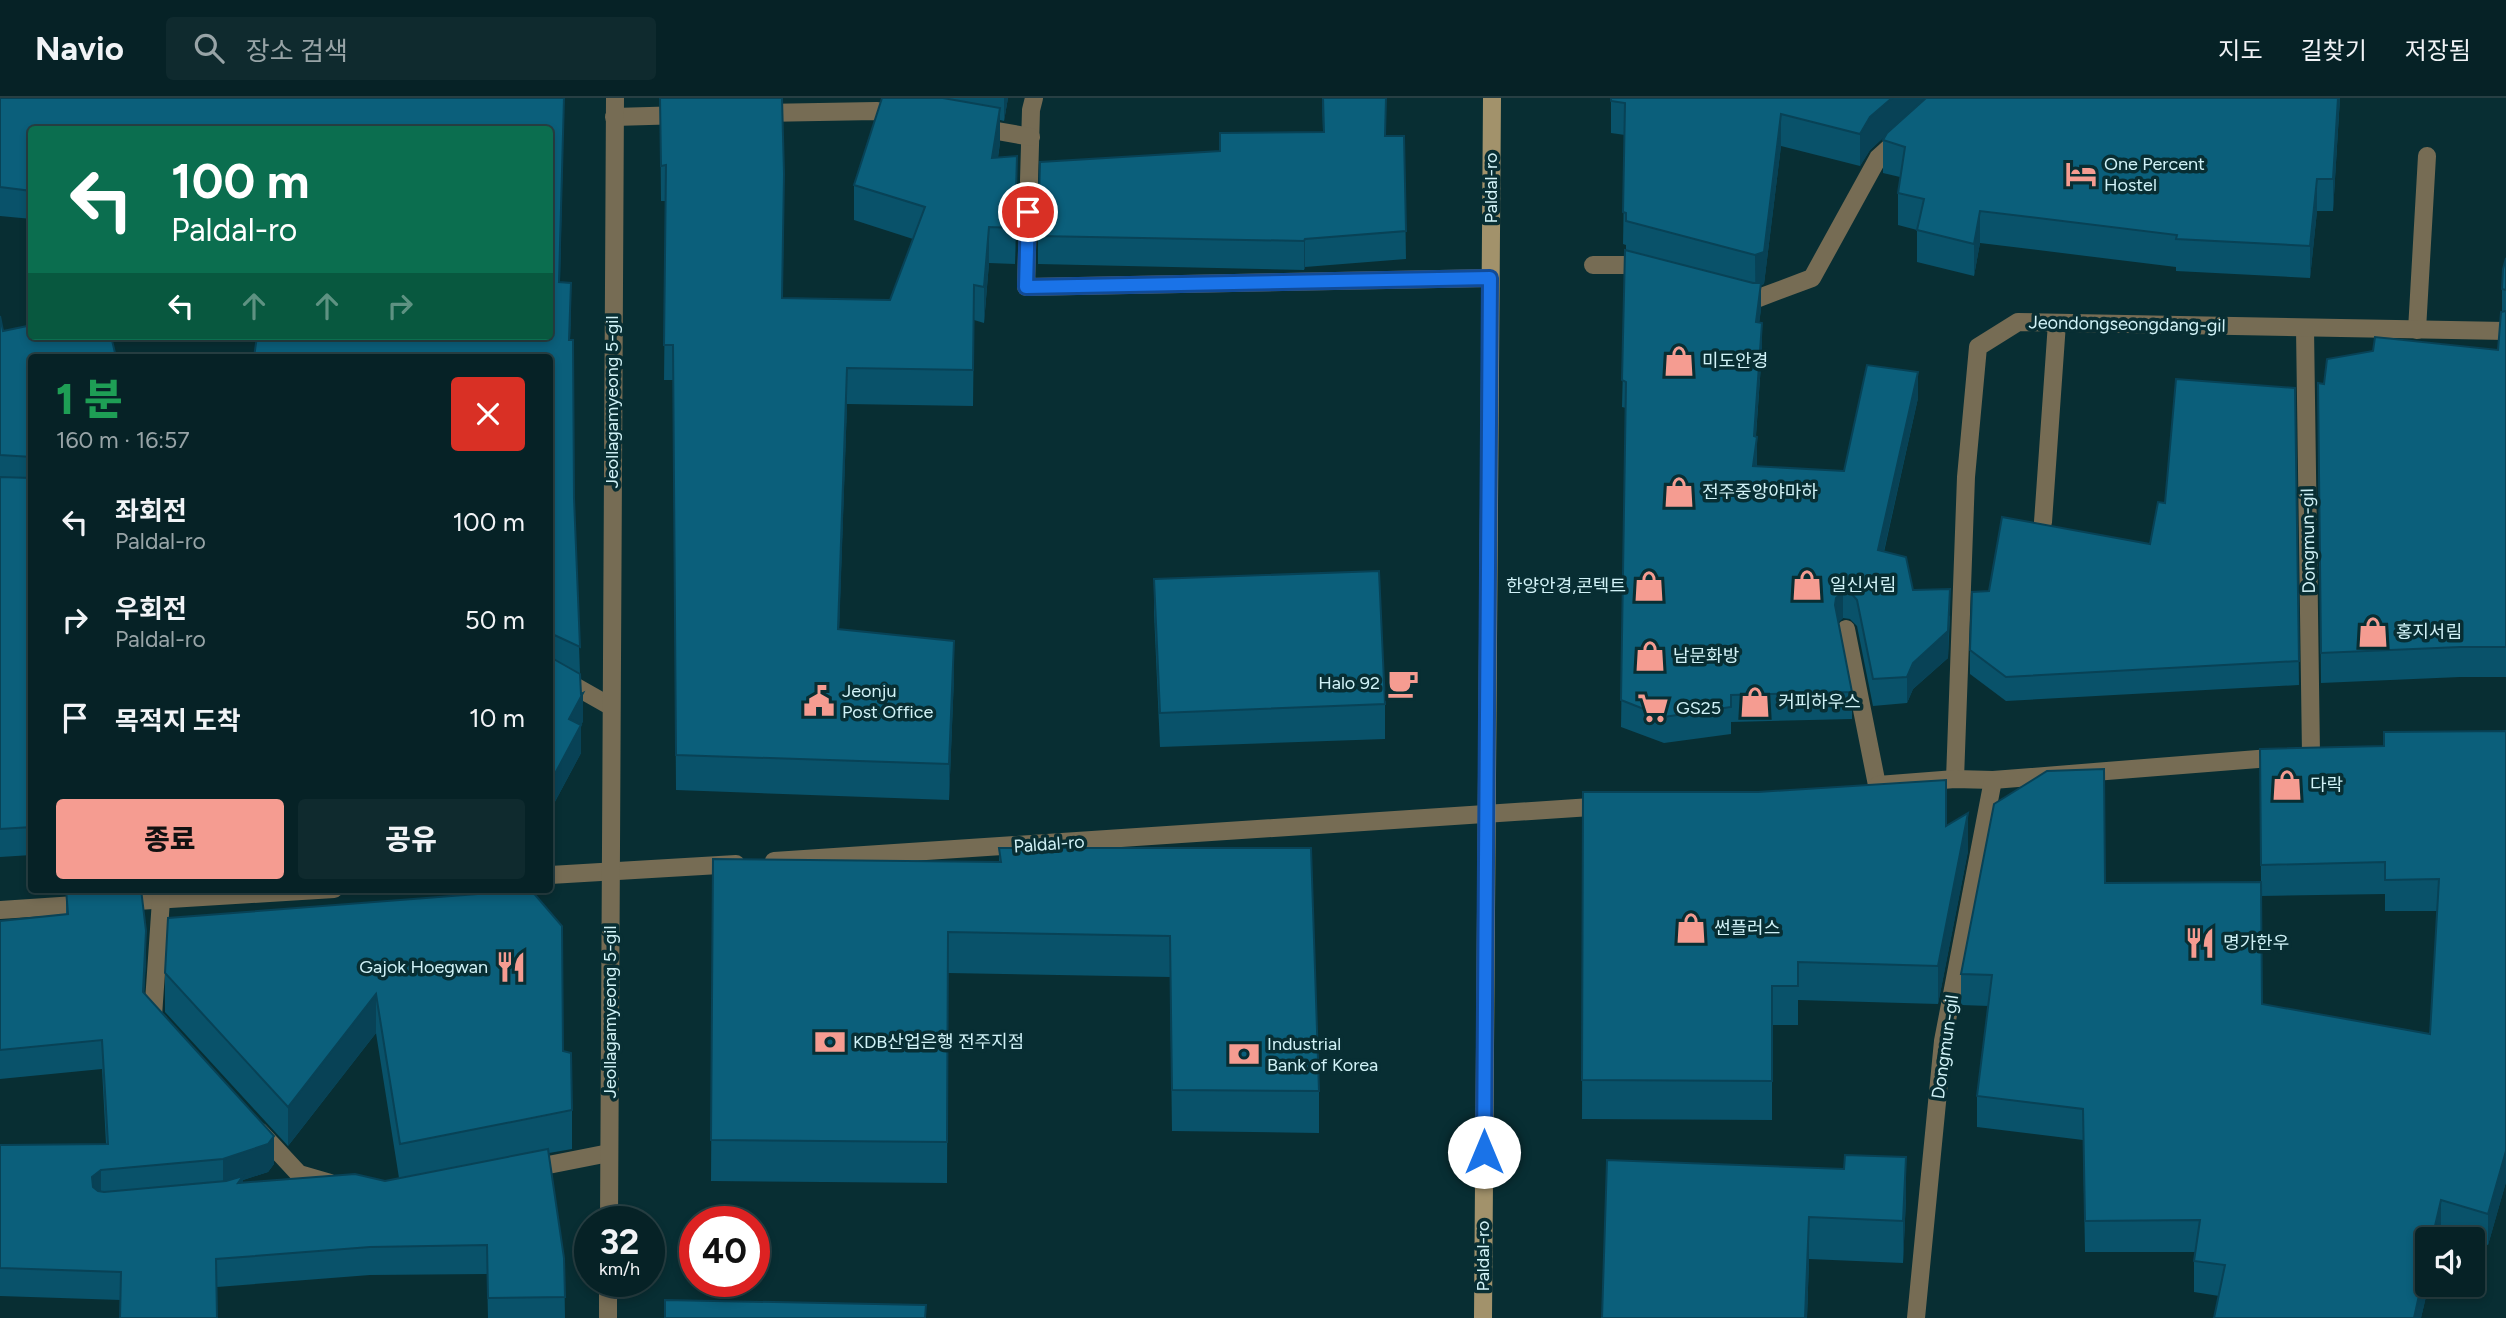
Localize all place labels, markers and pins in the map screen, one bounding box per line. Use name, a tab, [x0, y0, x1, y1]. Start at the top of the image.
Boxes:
place label: One Percent Hostel	[2104, 153, 2205, 196]
hotel icon: One Percent Hostel	[2064, 157, 2098, 191]
pin	[998, 182, 1058, 242]
shop icon: 미도안경	[1662, 344, 1696, 378]
place label: 미도안경	[1702, 350, 1768, 372]
shop icon: 전주중앙야마하	[1662, 475, 1696, 509]
place label: 전주중앙야마하	[1702, 481, 1818, 503]
shop icon: 일신서림	[1790, 568, 1824, 602]
shop icon: 한양안경,콘텍트	[1632, 569, 1666, 603]
place label: 일신서림	[1830, 574, 1896, 596]
place label: 한양안경,콘텍트	[1506, 575, 1626, 597]
shop icon: 홍지서림	[2356, 615, 2390, 649]
place label: 홍지서림	[2396, 621, 2462, 643]
shop icon: 남문화방	[1633, 639, 1667, 673]
place label: 남문화방	[1673, 645, 1739, 667]
cafe icon: Halo 92	[1386, 666, 1420, 700]
place label: Halo 92	[1318, 672, 1380, 694]
place label: Jeonju Post Office	[842, 680, 933, 723]
public building icon: Jeonju Post Office	[802, 684, 836, 718]
shop icon: 커피하우스	[1738, 685, 1772, 719]
supermarket icon: GS25	[1636, 691, 1670, 725]
place label: 커피하우스	[1778, 691, 1861, 713]
place label: GS25	[1676, 697, 1721, 719]
shop icon: 다락	[2270, 768, 2304, 802]
place label: 다락	[2310, 774, 2343, 796]
shop icon: 썬플러스	[1674, 911, 1708, 945]
place label: 썬플러스	[1714, 917, 1780, 939]
restaurant icon: 명가한우	[2183, 926, 2217, 960]
place label: 명가한우	[2223, 932, 2289, 954]
restaurant icon: Gajok Hoegwan	[494, 950, 528, 984]
place label: Gajok Hoegwan	[359, 956, 488, 978]
bank icon: KDB산업은행 전주지점	[813, 1025, 847, 1059]
place label: KDB산업은행 전주지점	[853, 1031, 1024, 1053]
place label: Industrial Bank of Korea	[1267, 1033, 1378, 1076]
bank icon: Industrial Bank of Korea	[1227, 1037, 1261, 1071]

